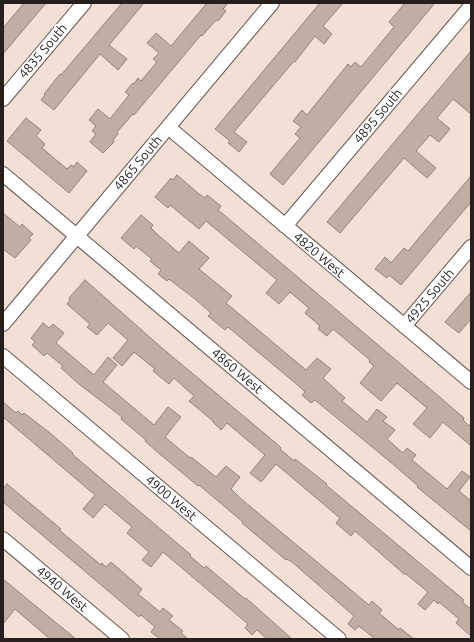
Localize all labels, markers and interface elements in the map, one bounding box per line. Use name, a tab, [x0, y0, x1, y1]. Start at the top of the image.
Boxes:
street label: 4835 South	[16, 20, 70, 82]
street label: 4895 South	[351, 85, 405, 147]
street label: 4865 South	[111, 132, 165, 194]
street label: 4820 West	[290, 229, 348, 281]
street label: 4925 South	[403, 265, 457, 327]
street label: 4860 West	[208, 345, 266, 397]
street label: 4900 West	[142, 472, 200, 524]
street label: 4940 West	[33, 563, 91, 615]

